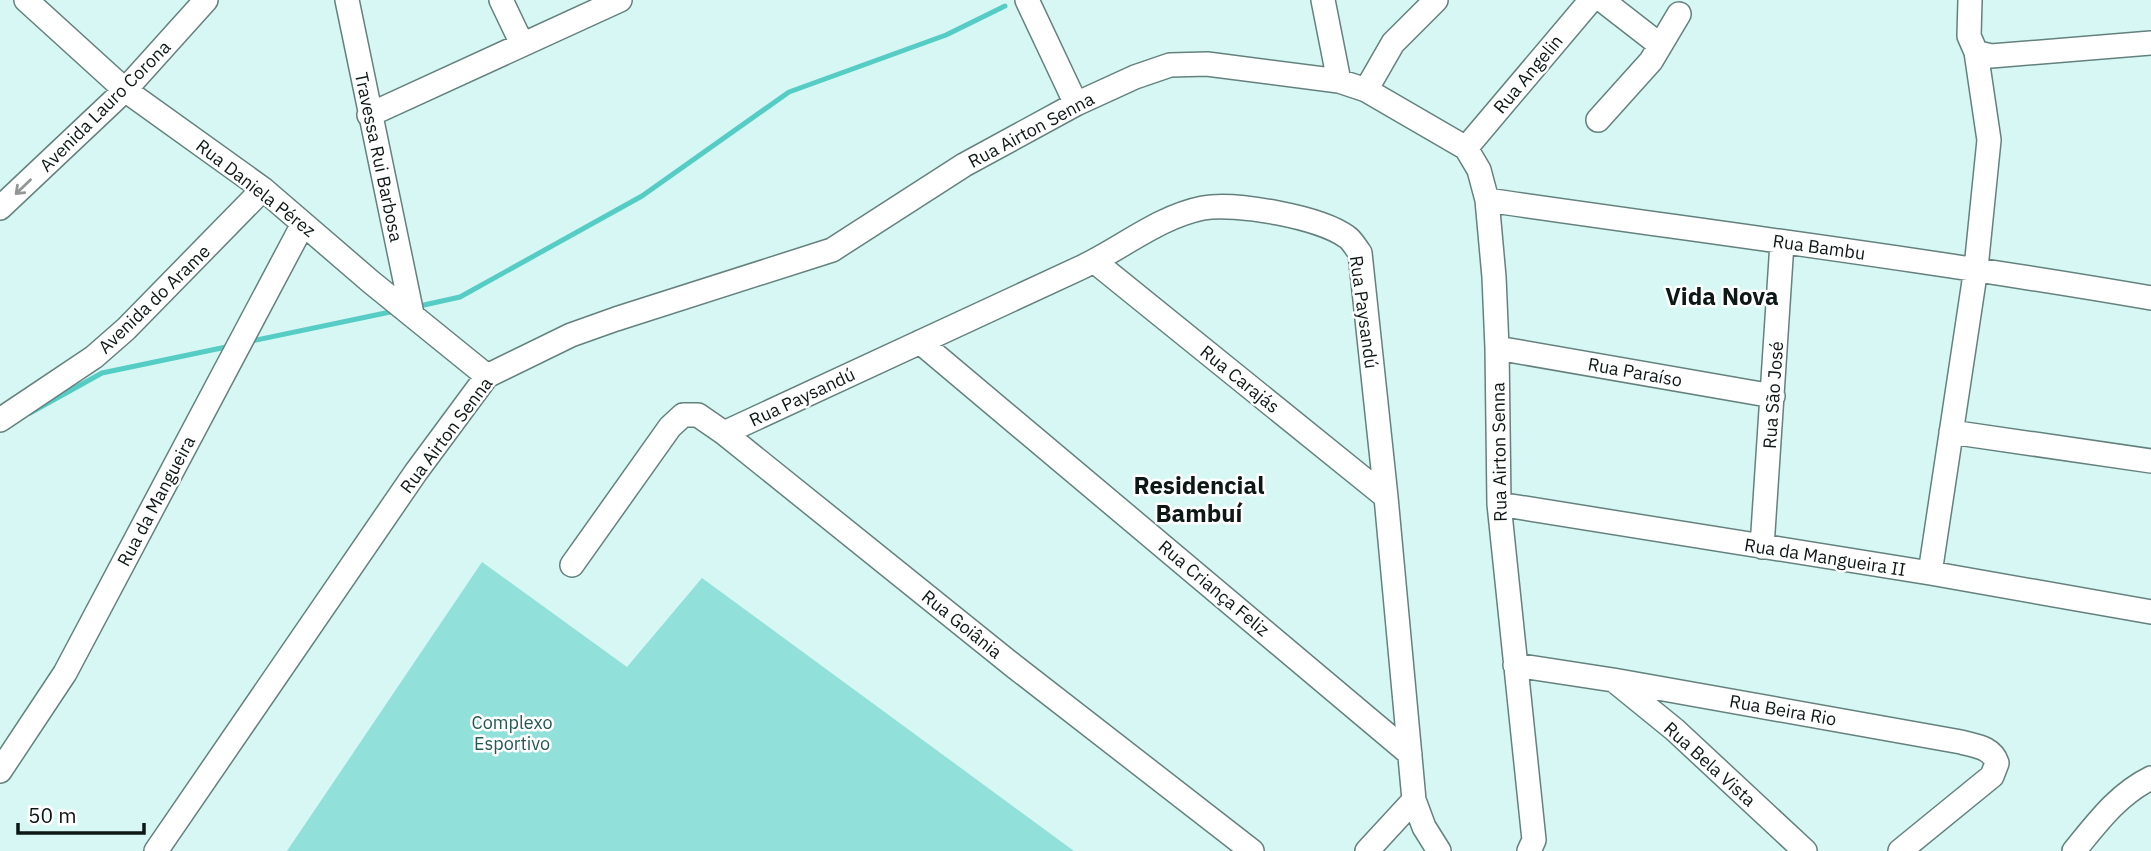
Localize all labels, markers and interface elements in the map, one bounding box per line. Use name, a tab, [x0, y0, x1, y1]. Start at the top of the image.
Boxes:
street label: Rua Angelin	[1488, 30, 1568, 118]
street label: Avenida Lauro Corona	[35, 35, 176, 176]
street label: Travessa Rui Barbosa	[350, 70, 408, 244]
street label: Rua Airton Senna	[964, 87, 1098, 173]
street label: Rua Daniela Pérez	[191, 134, 321, 242]
one-way arrow	[14, 179, 31, 196]
street label: Rua Bambu	[1771, 229, 1867, 265]
street label: Avenida do Arame	[93, 240, 215, 358]
street label: Rua Paysandú	[1345, 254, 1383, 370]
district label: Vida Nova	[1665, 280, 1779, 312]
street label: Rua Carajás	[1196, 340, 1284, 418]
street label: Rua São José	[1758, 340, 1788, 450]
street label: Rua Paraíso	[1586, 352, 1684, 392]
street label: Rua Paysandú	[745, 362, 859, 432]
street label: Rua Airton Senna	[395, 372, 497, 498]
street label: Rua Airton Senna	[1486, 382, 1512, 522]
street label: Rua da Mangueira	[112, 431, 200, 570]
district label: Residencial Bambuí	[1134, 469, 1264, 529]
street label: Rua da Mangueira II	[1743, 533, 1907, 581]
street label: Rua Criança Feliz	[1154, 535, 1274, 641]
street label: Rua Goiânia	[917, 585, 1007, 664]
street label: Rua Beira Rio	[1728, 689, 1838, 731]
park label: Complexo Esportivo	[472, 711, 552, 755]
street label: Rua Bela Vista	[1659, 717, 1761, 812]
scale bar	[18, 792, 144, 836]
text: 50 m	[28, 801, 77, 829]

